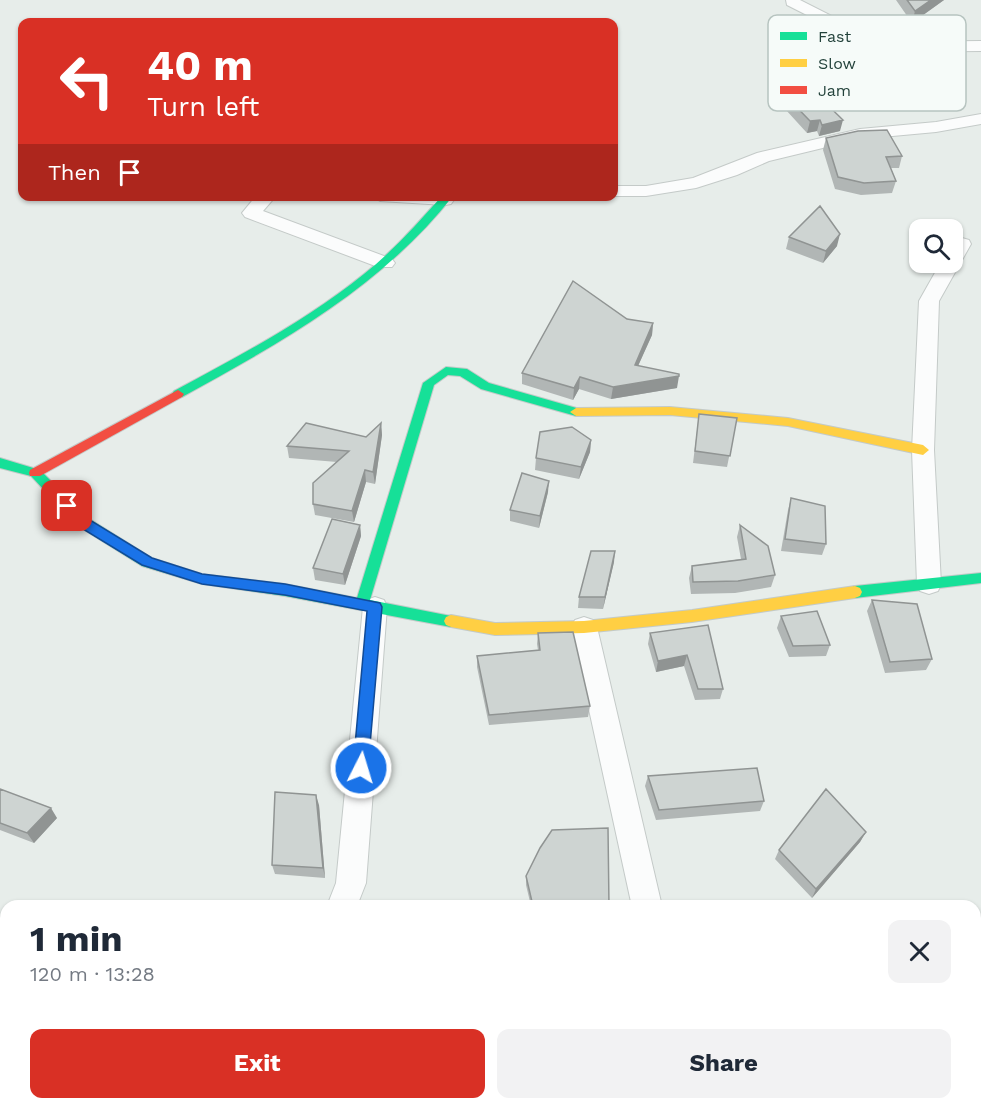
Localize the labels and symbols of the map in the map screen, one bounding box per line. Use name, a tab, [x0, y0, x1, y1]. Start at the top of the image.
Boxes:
legend	[768, 15, 966, 111]
text: Fast	[818, 27, 851, 46]
text: Slow	[818, 54, 856, 73]
text: Jam	[818, 81, 851, 100]
pin	[41, 480, 92, 531]
position arrow	[329, 736, 393, 800]

